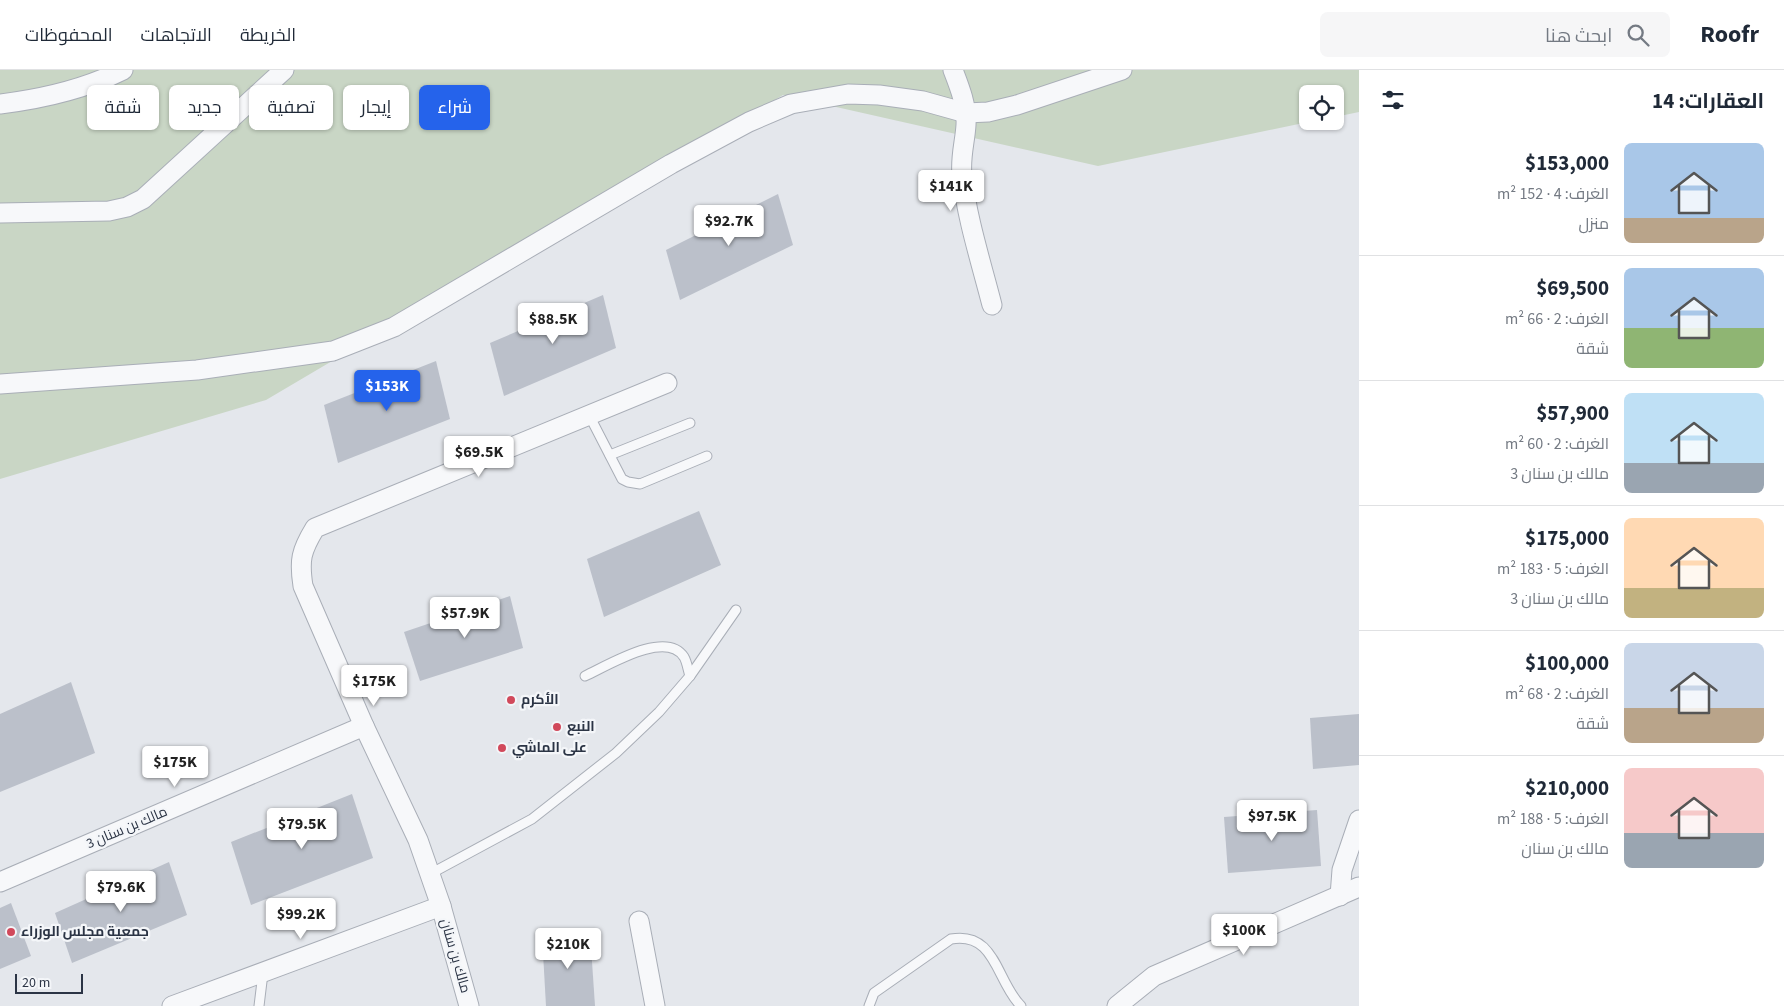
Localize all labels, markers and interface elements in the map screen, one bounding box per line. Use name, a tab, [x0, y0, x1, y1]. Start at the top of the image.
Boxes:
search box	[1320, 12, 1670, 57]
text: Roofr	[1700, 17, 1759, 52]
icon: search	[1624, 21, 1652, 49]
text: المحفوظات	[25, 23, 113, 48]
text: الاتجاهات	[141, 23, 212, 48]
text: الخريطة	[240, 23, 296, 48]
text: ابحث هنا	[1545, 23, 1612, 50]
chip: شقة	[87, 85, 159, 130]
chip: جديد	[169, 85, 239, 130]
chip: تصفية	[249, 85, 333, 130]
chip: إيجار	[343, 85, 409, 130]
chip: شراء	[419, 85, 490, 130]
map controls	[1299, 85, 1344, 130]
button: locate	[1299, 85, 1344, 130]
icon: filters	[1379, 86, 1407, 114]
text: العقارات: 14	[1652, 86, 1764, 116]
text: $153,000	[1525, 148, 1609, 178]
icon: home	[1664, 163, 1724, 223]
pin: $141K	[916, 170, 986, 212]
text: $141K	[929, 175, 973, 197]
text: الغرف: 4 · 152 m²	[1497, 183, 1609, 205]
pin: $92.7K	[688, 204, 770, 247]
text: $92.7K	[705, 210, 753, 232]
text: منزل	[1579, 213, 1609, 235]
text: $69,500	[1536, 273, 1609, 303]
icon: home	[1664, 288, 1724, 348]
pin: $88.5K	[512, 302, 594, 345]
text: $88.5K	[529, 308, 577, 330]
text: الغرف: 2 · 66 m²	[1505, 308, 1609, 330]
text: شقة	[1576, 338, 1609, 360]
pin: $153K	[352, 370, 422, 412]
text: $153K	[365, 375, 409, 397]
text: $57,900	[1536, 398, 1609, 428]
icon: home	[1664, 413, 1724, 473]
text: الغرف: 2 · 60 m²	[1505, 433, 1609, 455]
pin: $69.5K	[438, 436, 520, 478]
text: $69.5K	[455, 441, 503, 463]
text: مالك بن سنان 3	[1510, 463, 1609, 485]
text: $175,000	[1525, 523, 1609, 553]
icon: home	[1664, 538, 1724, 598]
text: الغرف: 5 · 183 m²	[1497, 558, 1609, 580]
text: مالك بن سنان 3	[1510, 588, 1609, 610]
pin: $57.9K	[424, 596, 506, 639]
text: $57.9K	[441, 602, 489, 624]
text: $100,000	[1525, 648, 1609, 678]
icon: home	[1664, 663, 1724, 723]
pin: $175K	[339, 664, 409, 707]
text: $175K	[352, 670, 396, 692]
text: الغرف: 2 · 68 m²	[1505, 683, 1609, 705]
place label: الأكرم	[521, 690, 559, 710]
marker: الأكرم	[505, 694, 517, 706]
text: شقة	[1576, 713, 1609, 735]
place label: النبع	[567, 717, 595, 737]
marker: النبع	[551, 721, 563, 733]
place label: على الماشي	[512, 738, 587, 758]
marker: على الماشي	[496, 742, 508, 754]
pin: $175K	[140, 746, 210, 788]
text: $175K	[153, 751, 197, 773]
text: $210,000	[1525, 773, 1609, 803]
icon: home	[1664, 788, 1724, 848]
pin: $97.5K	[1231, 800, 1313, 842]
street label: مالك بن سنان 3	[83, 802, 171, 854]
text: $97.5K	[1248, 805, 1296, 827]
pin: $79.5K	[261, 808, 343, 850]
text: الغرف: 5 · 188 m²	[1497, 808, 1609, 830]
text: $79.5K	[278, 813, 326, 835]
text: مالك بن سنان	[1521, 838, 1609, 860]
pin: $79.6K	[80, 870, 162, 913]
text: $79.6K	[97, 876, 145, 898]
pin: $99.2K	[260, 898, 342, 940]
text: $99.2K	[277, 903, 325, 925]
pin: $100K	[1209, 914, 1279, 956]
street label: مالك بن سنان	[435, 916, 475, 996]
text: $100K	[1222, 919, 1266, 941]
place label: جمعية مجلس الوزراء	[21, 922, 149, 942]
marker: جمعية مجلس الوزراء	[5, 926, 17, 938]
pin: $210K	[533, 928, 603, 970]
text: $210K	[546, 933, 590, 955]
scale bar	[15, 971, 82, 994]
text: 20 m	[22, 973, 50, 993]

